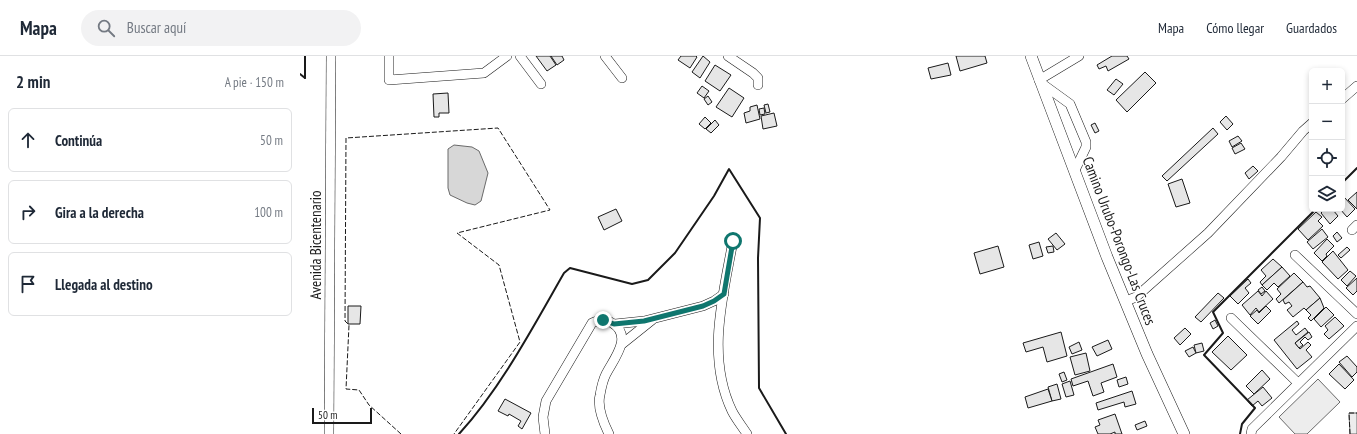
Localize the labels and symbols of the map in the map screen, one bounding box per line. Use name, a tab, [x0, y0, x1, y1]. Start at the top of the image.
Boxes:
street label: Camino Urubo-Porongo-Las Cruces	[1079, 154, 1160, 328]
street label: Avenida Bicentenario	[306, 191, 325, 299]
route start	[724, 232, 742, 250]
route end	[594, 311, 612, 329]
scale bar	[312, 406, 372, 425]

